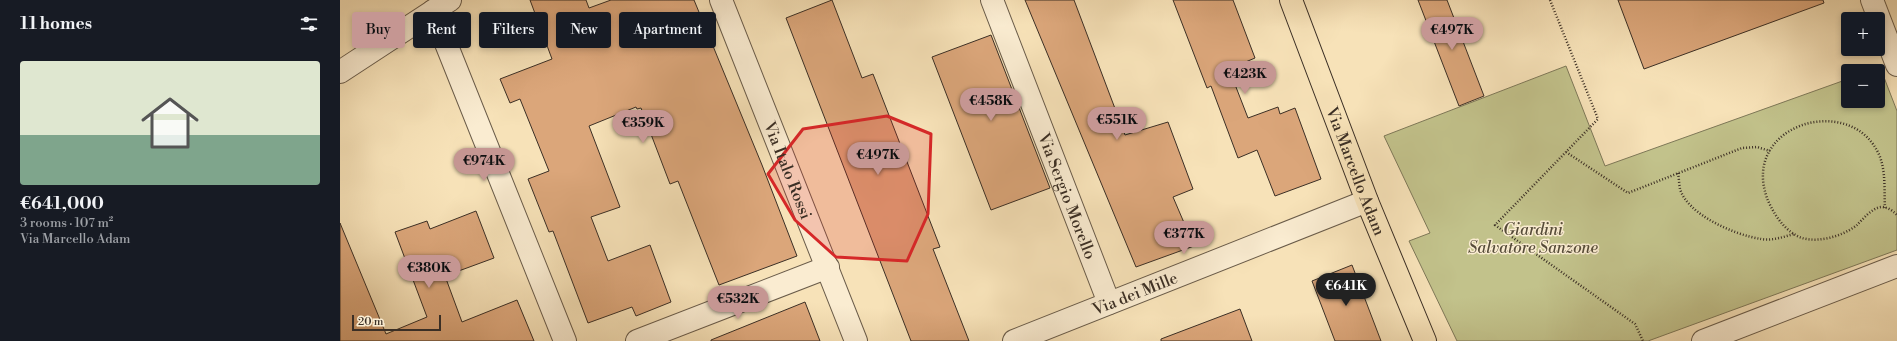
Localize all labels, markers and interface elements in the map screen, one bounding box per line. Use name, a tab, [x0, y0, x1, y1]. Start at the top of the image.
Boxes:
chip: Buy	[352, 12, 405, 48]
chip: Rent	[413, 12, 471, 48]
chip: Filters	[479, 12, 548, 48]
chip: New	[556, 12, 611, 48]
chip: Apartment	[619, 12, 716, 48]
map controls	[1841, 12, 1885, 108]
button: +	[1841, 12, 1885, 56]
text: 11 homes	[20, 13, 92, 35]
icon: filters	[298, 13, 320, 35]
pin: €497K	[1424, 17, 1480, 51]
text: €497K	[1430, 22, 1474, 38]
pin: €423K	[1217, 61, 1273, 95]
button: −	[1841, 64, 1885, 108]
text: €423K	[1223, 66, 1267, 82]
icon: home	[134, 87, 206, 159]
pin: €458K	[963, 88, 1019, 122]
text: €458K	[969, 93, 1013, 109]
street label: Via Marcello Adam	[1321, 103, 1389, 239]
pin: €551K	[1089, 107, 1145, 141]
pin: €359K	[615, 110, 671, 144]
text: €551K	[1096, 112, 1138, 128]
text: €359K	[621, 115, 665, 131]
street label: Via Italo Rossi	[759, 118, 816, 222]
street label: Via Sergio Morello	[1033, 129, 1100, 262]
pin: €497K	[850, 142, 906, 176]
text: €497K	[856, 147, 900, 163]
pin: €974K	[456, 148, 512, 182]
text: €974K	[463, 153, 505, 169]
text: €641,000	[20, 193, 104, 215]
text: 3 rooms · 107 m²	[20, 215, 113, 231]
park label: Giardini Salvatore Sanzone	[1468, 220, 1599, 258]
pin: €377K	[1156, 221, 1212, 255]
text: €377K	[1163, 226, 1205, 242]
text: Via Marcello Adam	[20, 231, 131, 247]
pin: €380K	[401, 255, 457, 289]
text: €380K	[407, 260, 451, 276]
street label: Via dei Mille	[1089, 268, 1181, 320]
pin: €641K	[1318, 273, 1374, 307]
text: €641K	[1325, 278, 1367, 294]
pin: €532K	[710, 286, 766, 320]
text: €532K	[716, 291, 760, 307]
scale bar	[352, 313, 441, 332]
text: 20 m	[358, 315, 383, 329]

